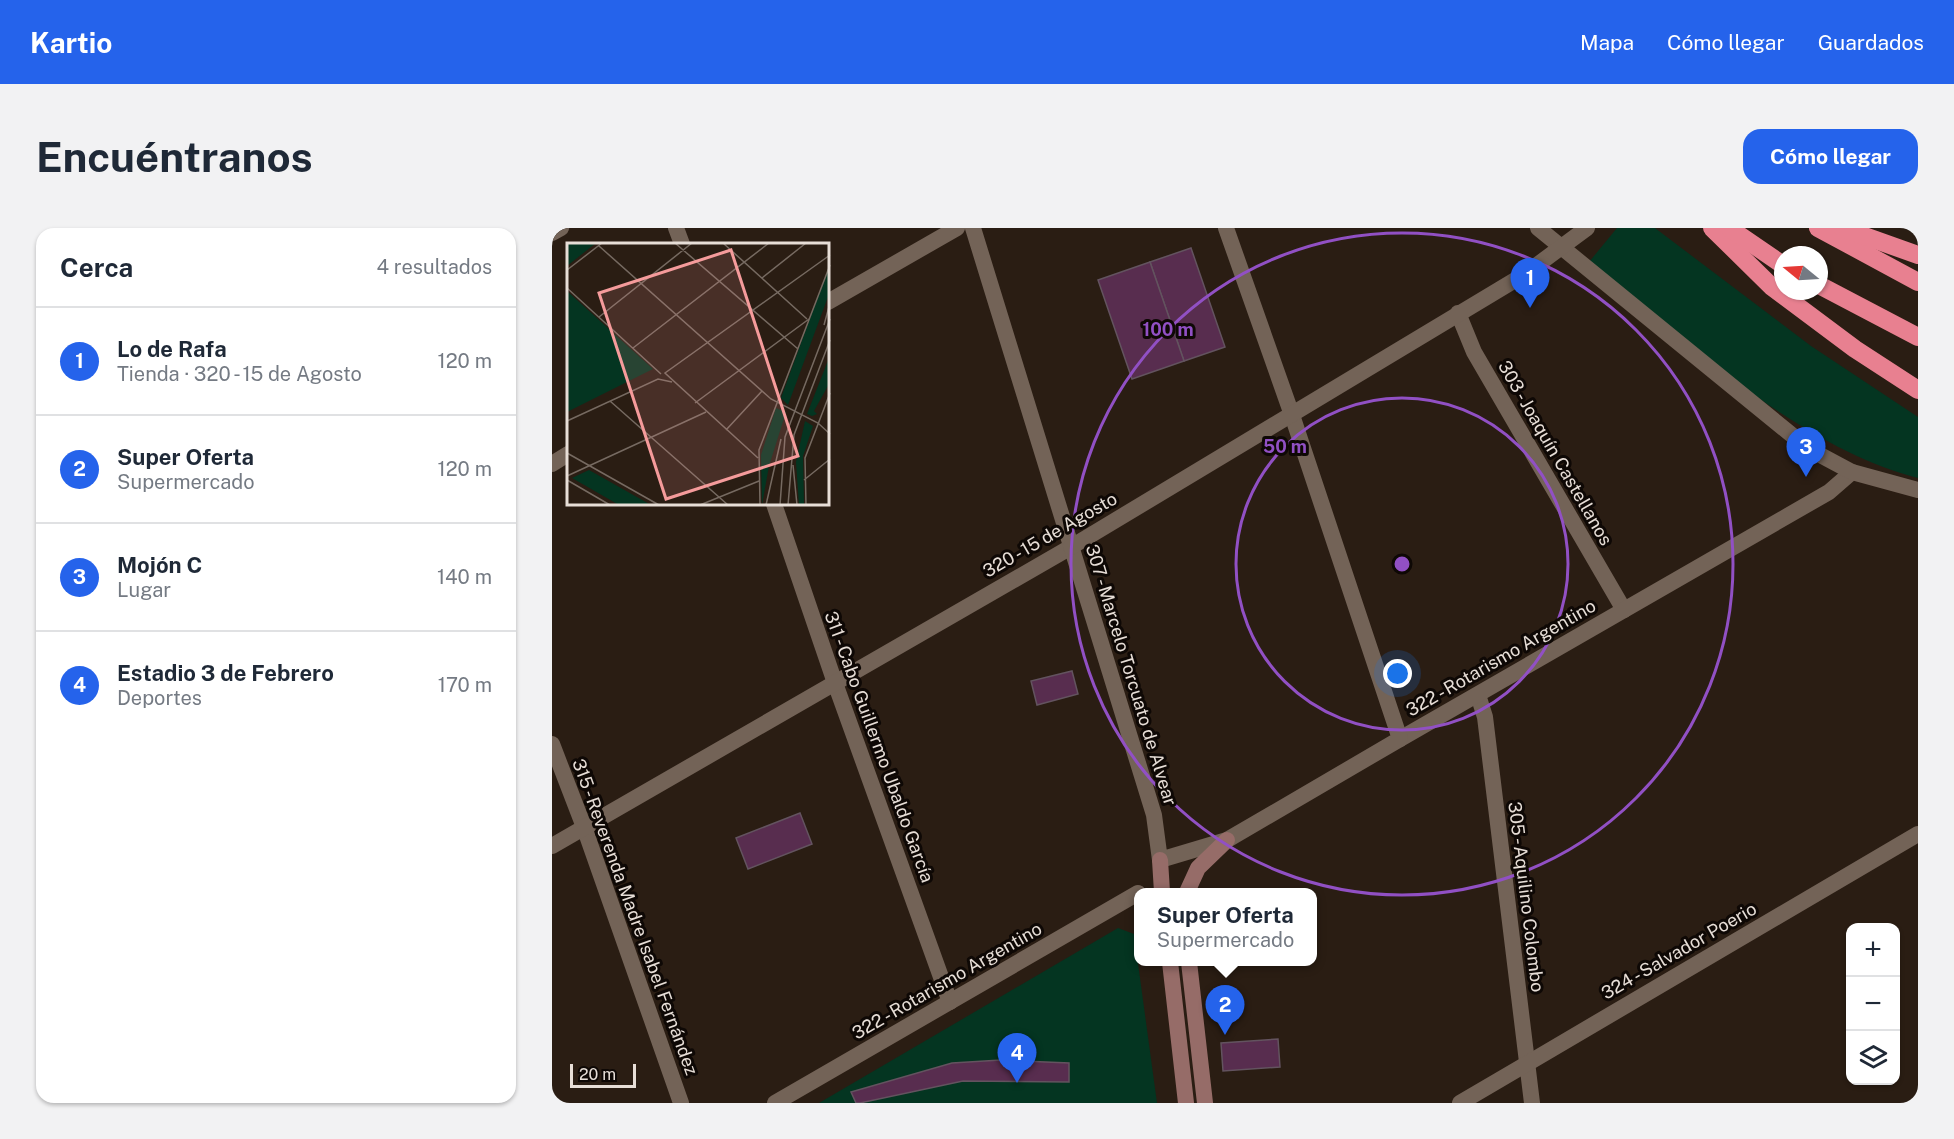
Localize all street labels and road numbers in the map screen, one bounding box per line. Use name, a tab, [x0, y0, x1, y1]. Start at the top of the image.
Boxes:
street label: 303 - Joaquín Castellanos	[1494, 357, 1617, 549]
street label: 320 - 15 de Agosto	[979, 488, 1120, 581]
street label: 307 - Marcelo Torcuato de Alvear	[1082, 542, 1181, 808]
street label: 322 - Rotarismo Argentino	[1402, 595, 1599, 720]
street label: 311 - Cabo Guillermo Ubaldo García	[821, 608, 938, 885]
street label: 315 - Reverenda Madre Isabel Fernández	[568, 756, 703, 1078]
street label: 305 - Aquilino Colombo	[1504, 801, 1549, 993]
street label: 324 - Salvador Poerio	[1597, 898, 1760, 1004]
street label: 322 - Rotarismo Argentino	[848, 918, 1045, 1043]

